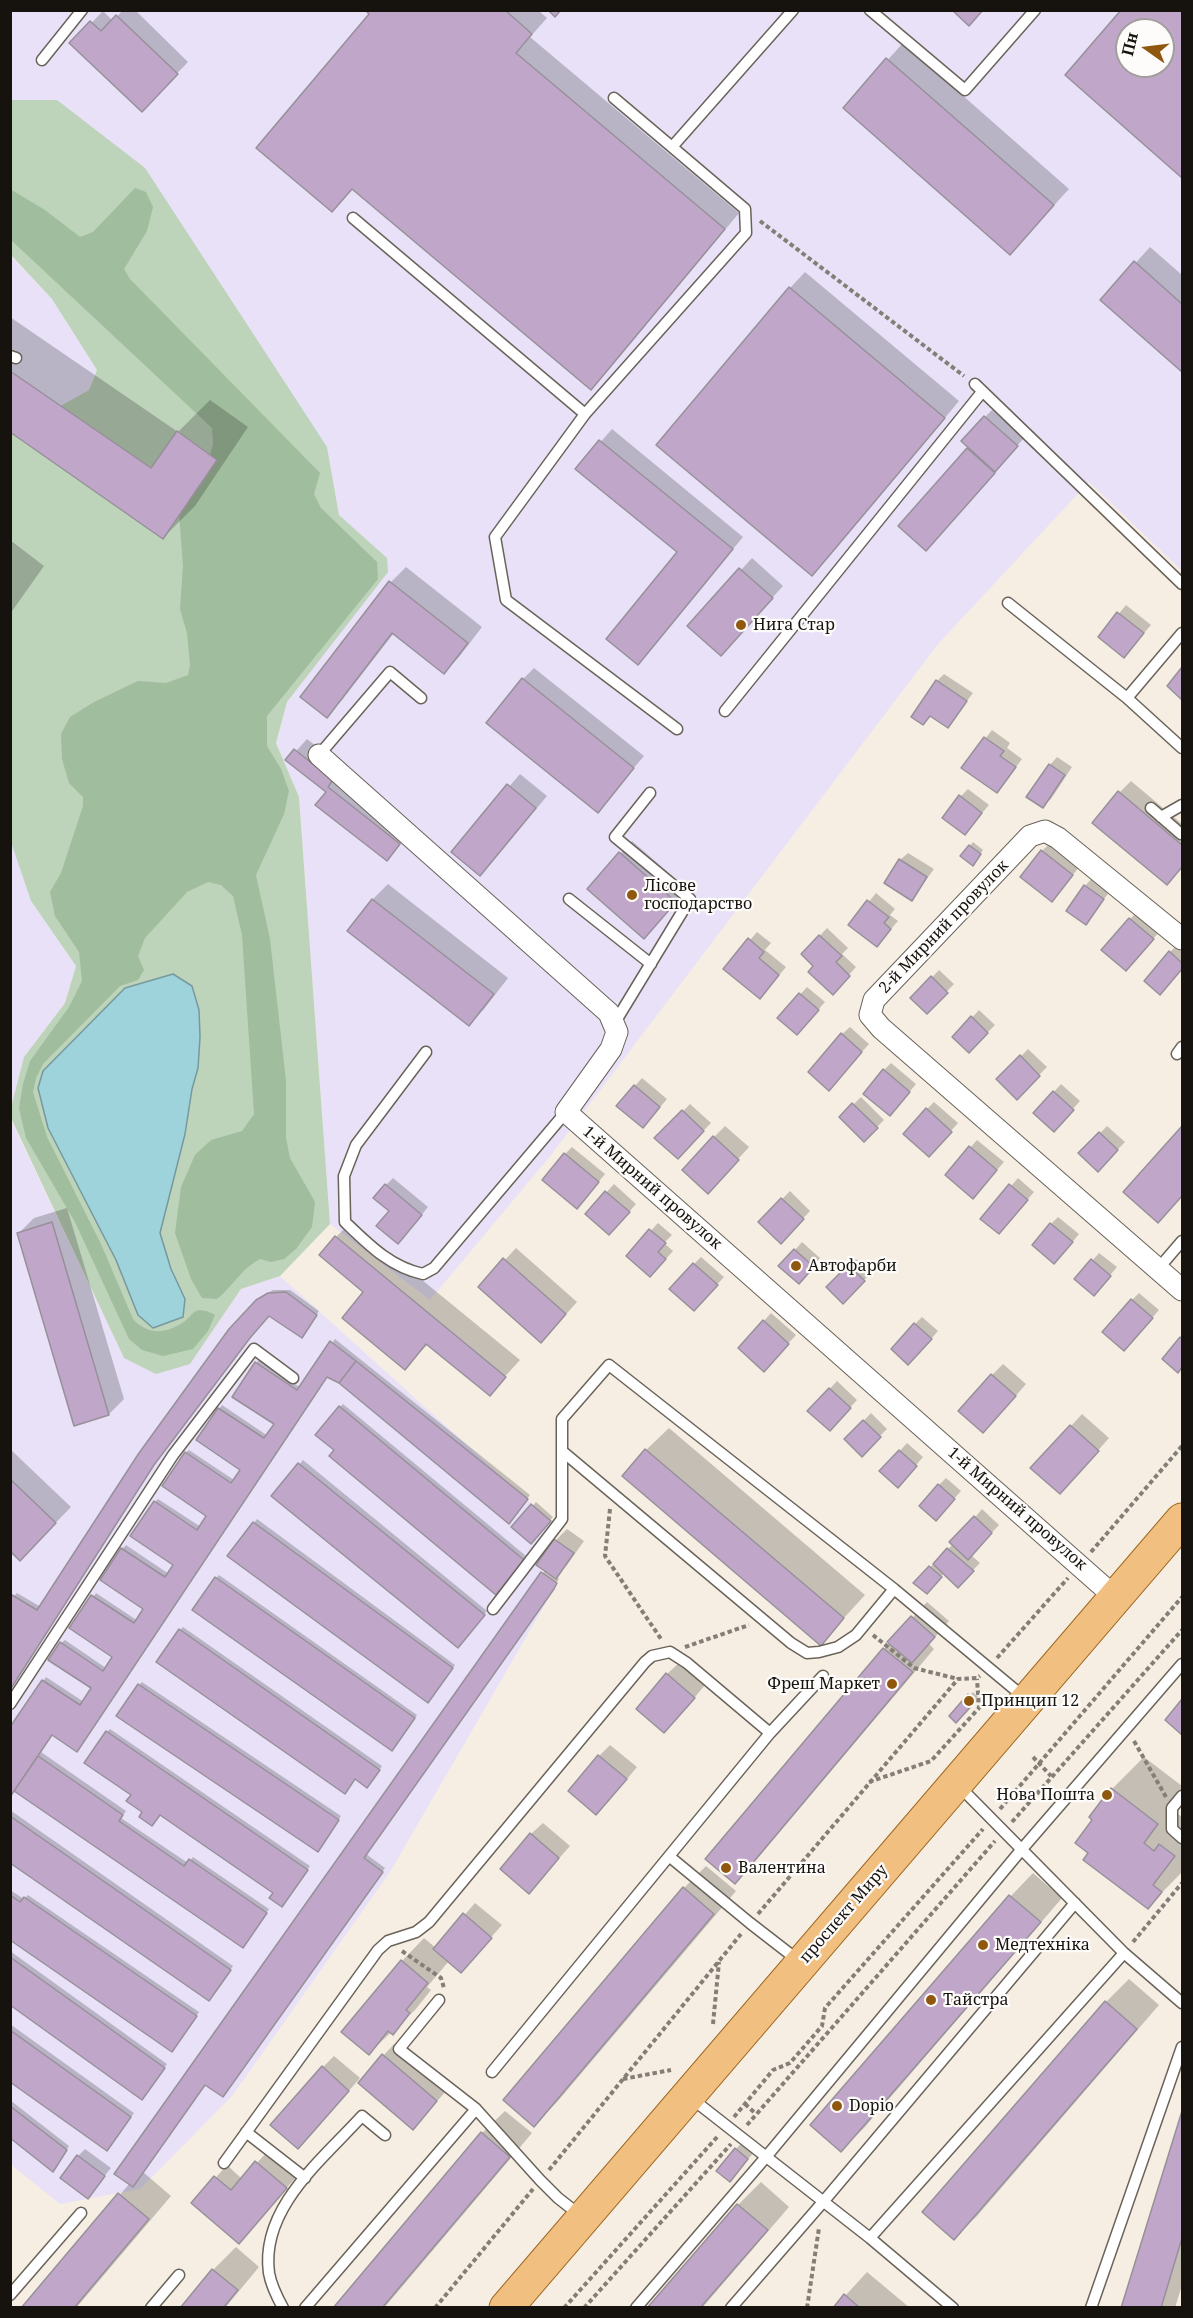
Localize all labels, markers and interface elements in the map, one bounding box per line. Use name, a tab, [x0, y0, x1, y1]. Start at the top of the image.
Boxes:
north arrow	[1115, 18, 1175, 78]
text: Пн	[1116, 30, 1143, 58]
place label: Нига Стар	[753, 615, 835, 635]
marker: Нига Стар	[734, 618, 748, 632]
street label: 2-й Мирний провулок	[875, 856, 1013, 998]
place label: Лісове господарство	[644, 876, 752, 914]
marker: Лісове господарство	[625, 888, 639, 902]
street label: 1-й Мирний провулок	[579, 1122, 725, 1254]
place label: Автофарби	[808, 1256, 897, 1276]
marker: Автофарби	[789, 1259, 803, 1273]
street label: 1-й Мирний провулок	[944, 1443, 1090, 1575]
place label: Фреш Маркет	[767, 1674, 880, 1694]
marker: Фреш Маркет	[885, 1677, 899, 1691]
place label: Принцип 12	[981, 1691, 1079, 1711]
marker: Принцип 12	[962, 1694, 976, 1708]
place label: Нова Пошта	[996, 1785, 1095, 1805]
marker: Нова Пошта	[1100, 1788, 1114, 1802]
place label: Валентина	[738, 1858, 826, 1878]
marker: Валентина	[719, 1861, 733, 1875]
street label: проспект Миру	[796, 1861, 892, 1967]
place label: Медтехніка	[995, 1935, 1090, 1955]
marker: Медтехніка	[976, 1938, 990, 1952]
place label: Тайстра	[943, 1990, 1009, 2010]
marker: Тайстра	[924, 1993, 938, 2007]
place label: Dopio	[849, 2096, 894, 2116]
marker: Dopio	[830, 2099, 844, 2113]

